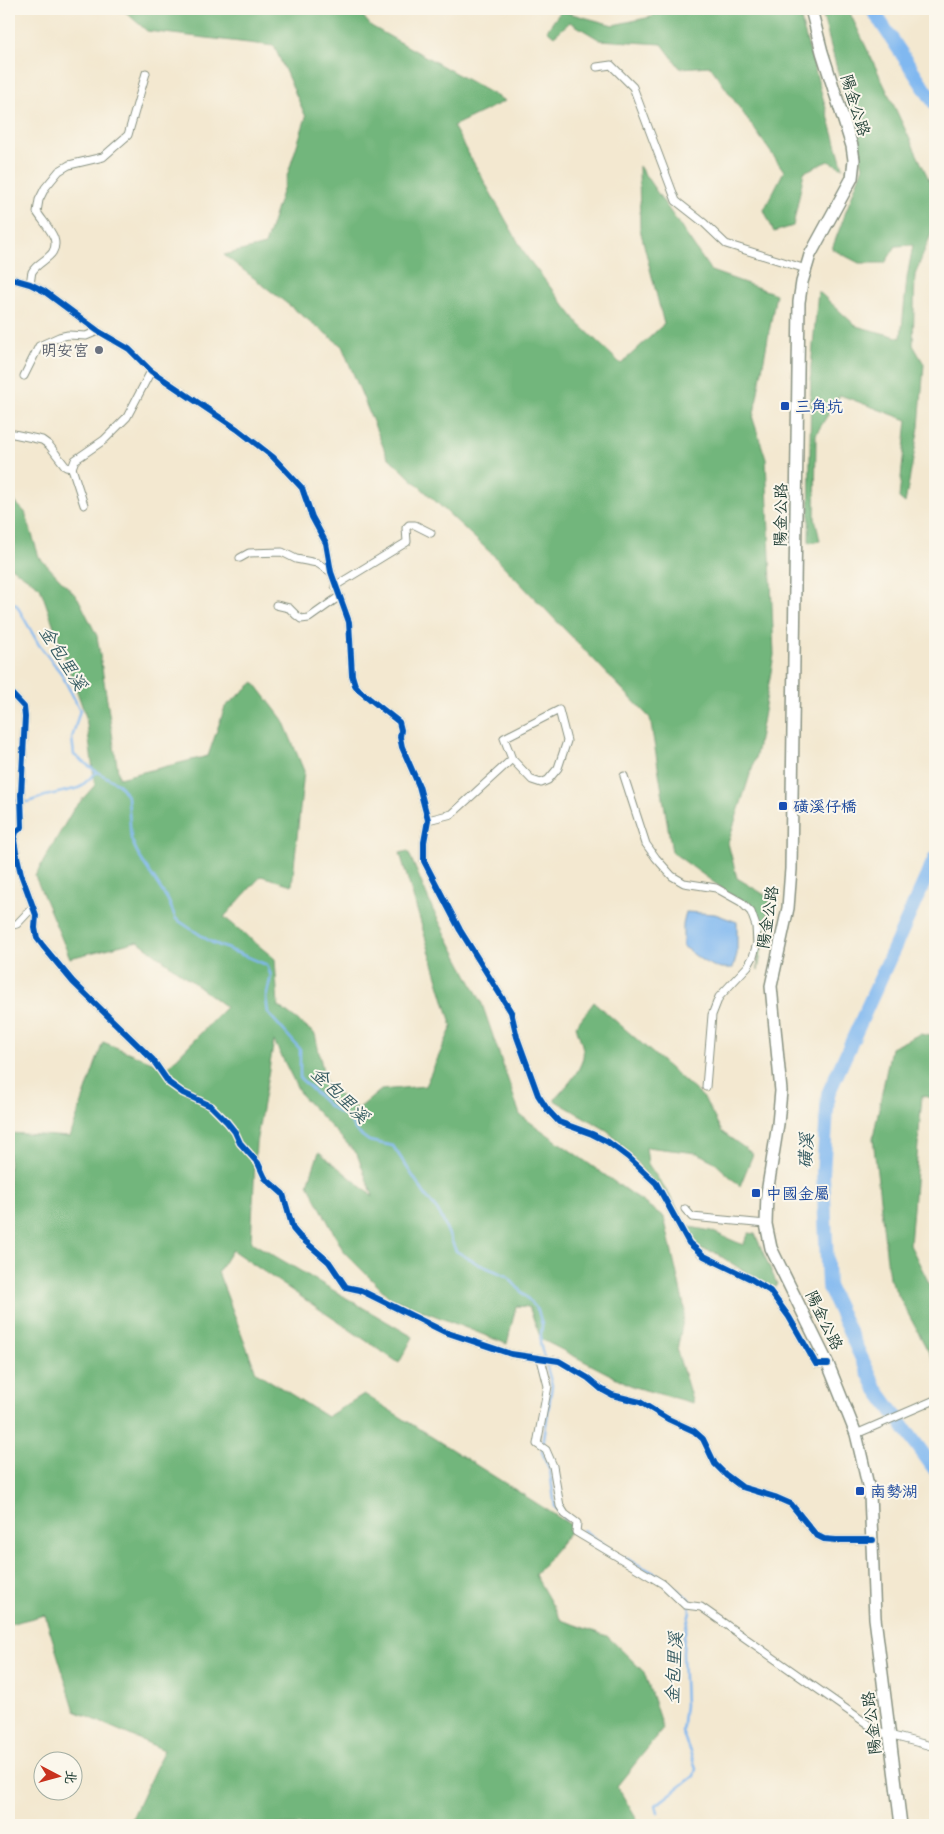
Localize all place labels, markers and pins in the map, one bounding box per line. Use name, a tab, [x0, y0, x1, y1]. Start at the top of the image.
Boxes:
place label: 明安宮	[41, 341, 89, 360]
marker: 明安宮	[93, 344, 105, 356]
place label: 三角坑	[795, 397, 843, 416]
marker: 三角坑	[779, 400, 791, 412]
place label: 磺溪仔橋	[793, 797, 857, 816]
marker: 磺溪仔橋	[777, 800, 789, 812]
place label: 中國金屬	[766, 1184, 830, 1203]
marker: 中國金屬	[750, 1187, 762, 1199]
place label: 南勢湖	[870, 1482, 918, 1501]
marker: 南勢湖	[854, 1485, 866, 1497]

